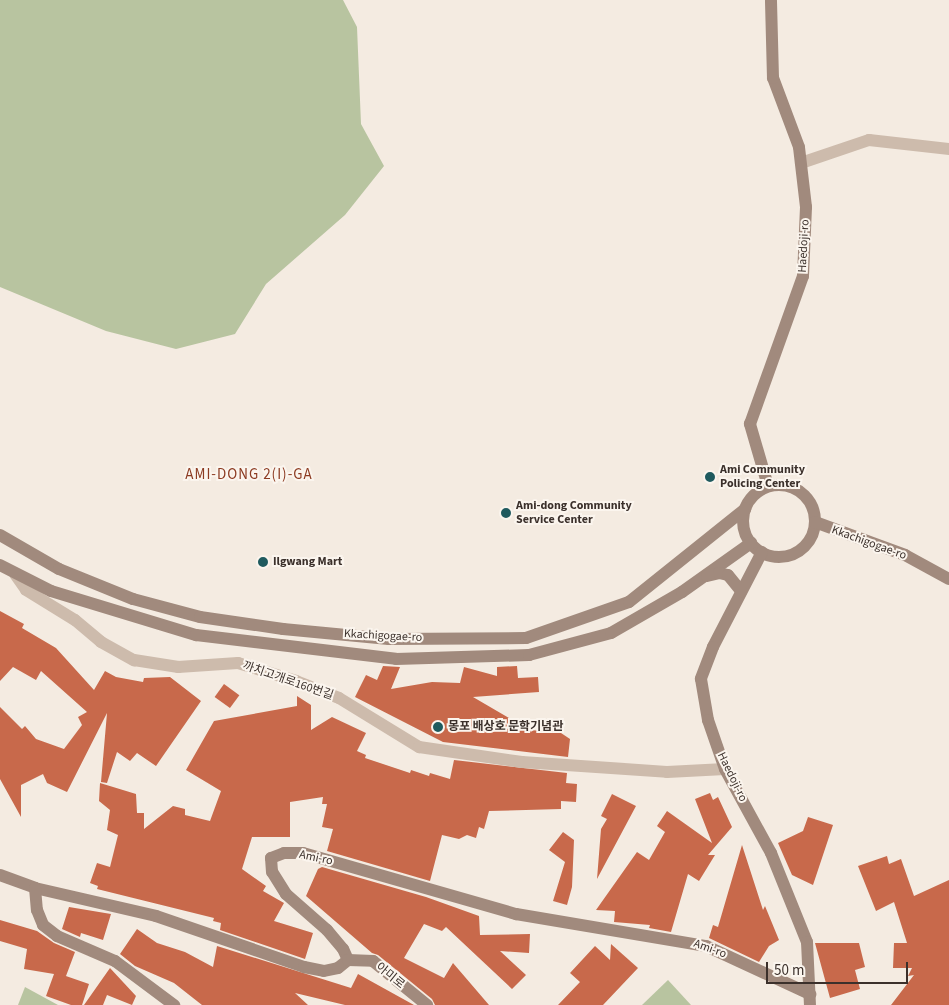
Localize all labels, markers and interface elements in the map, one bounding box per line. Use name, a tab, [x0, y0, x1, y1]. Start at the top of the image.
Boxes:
street label: Haedoji-ro	[795, 219, 813, 273]
place label: Ami Community Policing Center	[720, 463, 805, 491]
district label: AMI-DONG 2(I)-GA	[183, 466, 315, 484]
marker: Ami Community Policing Center	[704, 471, 716, 483]
place label: Ami-dong Community Service Center	[516, 499, 632, 527]
marker: Ami-dong Community Service Center	[500, 507, 512, 519]
street label: Kkachigogae-ro	[830, 523, 908, 563]
place label: Ilgwang Mart	[273, 555, 342, 569]
marker: Ilgwang Mart	[257, 556, 269, 568]
street label: Kkachigogae-ro	[343, 627, 423, 645]
street label: 까치고개로160번길	[241, 659, 335, 703]
place label: 몽포 배상호 문학기념관	[448, 720, 563, 734]
marker: 몽포 배상호 문학기념관	[432, 721, 444, 733]
street label: Haedoji-ro	[714, 750, 750, 804]
street label: Ami-ro	[298, 847, 334, 869]
street label: Ami-ro	[692, 936, 728, 962]
scale bar	[769, 952, 912, 984]
street label: 아미로	[373, 960, 407, 992]
text: 50 m	[774, 960, 804, 981]

